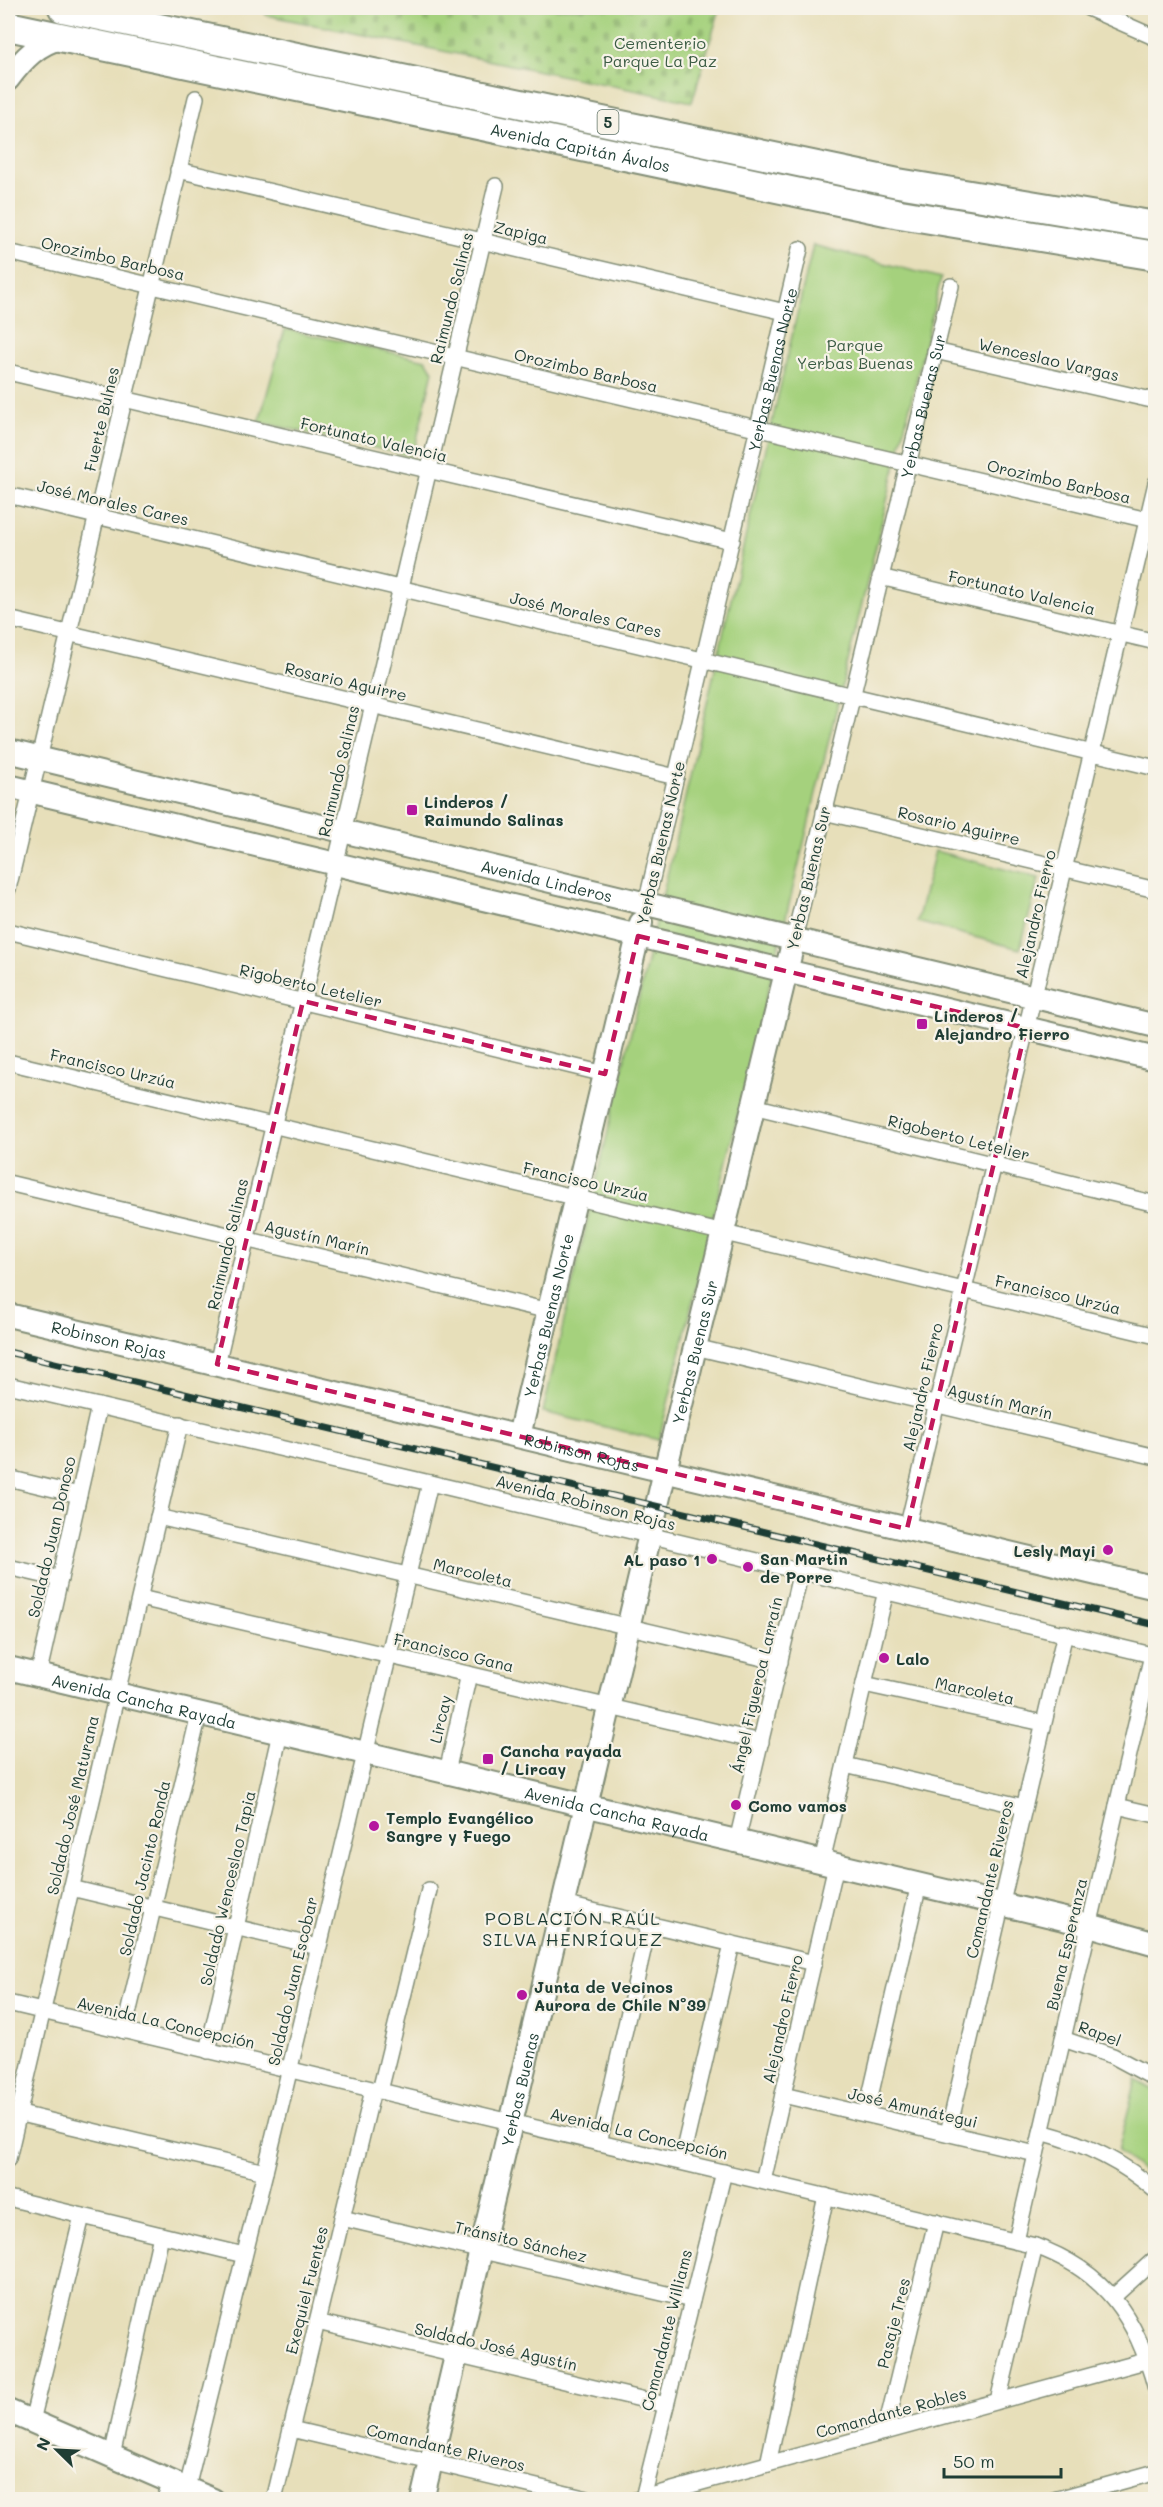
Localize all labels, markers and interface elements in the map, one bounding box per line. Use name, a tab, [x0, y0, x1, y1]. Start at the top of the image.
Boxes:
park label: Cementerio Parque La Paz	[603, 32, 717, 71]
road number: 5	[598, 110, 618, 134]
street label: Avenida Capitán Ávalos	[489, 117, 672, 176]
street label: Zapiga	[492, 216, 550, 248]
street label: Raimundo Salinas	[425, 230, 477, 366]
street label: Orozimbo Barbosa	[39, 231, 187, 285]
street label: Yerbas Buenas Norte	[742, 285, 801, 454]
street label: Yerbas Buenas Sur	[895, 332, 950, 480]
street label: Wenceslao Vargas	[977, 333, 1121, 385]
park label: Parque Yerbas Buenas	[797, 334, 913, 373]
street label: Orozimbo Barbosa	[512, 343, 660, 397]
street label: Fuerte Bulnes	[79, 365, 123, 473]
street label: Fortunato Valencia	[299, 412, 449, 466]
street label: Orozimbo Barbosa	[985, 454, 1133, 508]
street label: José Morales Cares	[35, 474, 191, 530]
street label: Fortunato Valencia	[947, 565, 1097, 619]
street label: José Morales Cares	[508, 586, 664, 642]
street label: Rosario Aguirre	[283, 657, 409, 705]
street label: Raimundo Salinas	[313, 703, 363, 839]
street label: Yerbas Buenas Norte	[631, 759, 689, 927]
place label: Linderos / Raimundo Salinas	[424, 791, 564, 830]
street label: Rosario Aguirre	[896, 801, 1022, 849]
marker: Linderos / Raimundo Salinas	[405, 803, 419, 817]
street label: Yerbas Buenas Sur	[781, 804, 835, 952]
street label: Alejandro Fierro	[1010, 848, 1060, 980]
street label: Avenida Linderos	[479, 854, 615, 906]
street label: Rigoberto Letelier	[238, 958, 384, 1012]
place label: Linderos / Alejandro Fierro	[934, 1005, 1070, 1044]
marker: Linderos / Alejandro Fierro	[915, 1017, 929, 1031]
street label: Francisco Urzúa	[48, 1043, 178, 1093]
street label: Rigoberto Letelier	[886, 1109, 1032, 1165]
street label: Francisco Urzúa	[521, 1156, 651, 1206]
street label: Raimundo Salinas	[202, 1176, 252, 1312]
street label: Agustín Marín	[262, 1215, 372, 1259]
street label: Yerbas Buenas Norte	[518, 1231, 577, 1400]
street label: Francisco Urzúa	[993, 1269, 1123, 1319]
street label: Yerbas Buenas Sur	[666, 1278, 722, 1426]
street label: Robinson Rojas	[49, 1315, 169, 1363]
street label: Alejandro Fierro	[897, 1321, 947, 1453]
street label: Agustín Marín	[945, 1379, 1055, 1423]
street label: Robinson Rojas	[522, 1428, 642, 1475]
street label: Soldado Juan Donoso	[22, 1454, 80, 1620]
street label: Avenida Robinson Rojas	[494, 1469, 678, 1535]
place label: Lesly Mayi	[1014, 1540, 1096, 1561]
marker: Lesly Mayi	[1101, 1543, 1115, 1557]
place label: San Martin de Porre	[760, 1548, 848, 1587]
place label: AL paso 1	[623, 1549, 700, 1570]
marker: AL paso 1	[705, 1552, 719, 1566]
street label: Marcoleta	[431, 1553, 515, 1591]
marker: San Martin de Porre	[741, 1560, 755, 1574]
street label: Ángel Figueroa Larraín	[725, 1594, 787, 1776]
street label: Francisco Gana	[392, 1628, 516, 1676]
place label: Lalo	[896, 1648, 929, 1669]
marker: Lalo	[877, 1651, 891, 1665]
street label: Avenida Cancha Rayada	[50, 1668, 239, 1733]
street label: Marcoleta	[933, 1671, 1017, 1709]
street label: Lircay	[424, 1693, 456, 1745]
street label: Soldado José Maturana	[41, 1713, 103, 1897]
place label: Cancha rayada / Lircay	[500, 1740, 622, 1779]
marker: Cancha rayada / Lircay	[481, 1752, 495, 1766]
street label: Soldado Jacinto Ronda	[114, 1778, 174, 1958]
street label: Avenida Cancha Rayada	[522, 1781, 712, 1845]
street label: Soldado Wenceslao Tapia	[194, 1788, 260, 1988]
place label: Como vamos	[748, 1795, 847, 1816]
marker: Como vamos	[729, 1798, 743, 1812]
street label: Comandante Riveros	[961, 1798, 1017, 1960]
place label: Templo Evangélico Sangre y Fuego	[386, 1807, 534, 1846]
marker: Templo Evangélico Sangre y Fuego	[367, 1819, 381, 1833]
street label: Buena Esperanza	[1041, 1876, 1091, 2012]
street label: Soldado Juan Escobar	[262, 1894, 322, 2068]
district label: POBLACIÓN RAÚL SILVA HENRÍQUEZ	[482, 1906, 664, 1951]
street label: Alejandro Fierro	[757, 1953, 807, 2085]
place label: Junta de Vecinos Aurora de Chile N°39	[534, 1976, 706, 2015]
marker: Junta de Vecinos Aurora de Chile N°39	[515, 1988, 529, 2002]
street label: Avenida La Concepción	[75, 1991, 257, 2053]
street label: Rapel	[1076, 2015, 1124, 2051]
street label: Yerbas Buenas	[495, 2030, 543, 2149]
street label: José Amunátegui	[846, 2082, 980, 2132]
street label: Avenida La Concepción	[548, 2102, 730, 2164]
street label: Tránsito Sánchez	[453, 2216, 589, 2266]
street label: Exequiel Fuentes	[280, 2224, 332, 2356]
street label: Comandante Williams	[636, 2247, 696, 2413]
street label: Pasaje Tres	[872, 2276, 914, 2370]
street label: Soldado José Agustín	[413, 2317, 579, 2375]
street label: Comandante Robles	[813, 2382, 969, 2442]
street label: Comandante Riveros	[365, 2419, 527, 2475]
north arrow	[27, 2420, 87, 2480]
text: N	[31, 2434, 55, 2454]
scale bar	[944, 2441, 1061, 2479]
text: 50 m	[953, 2449, 995, 2473]

